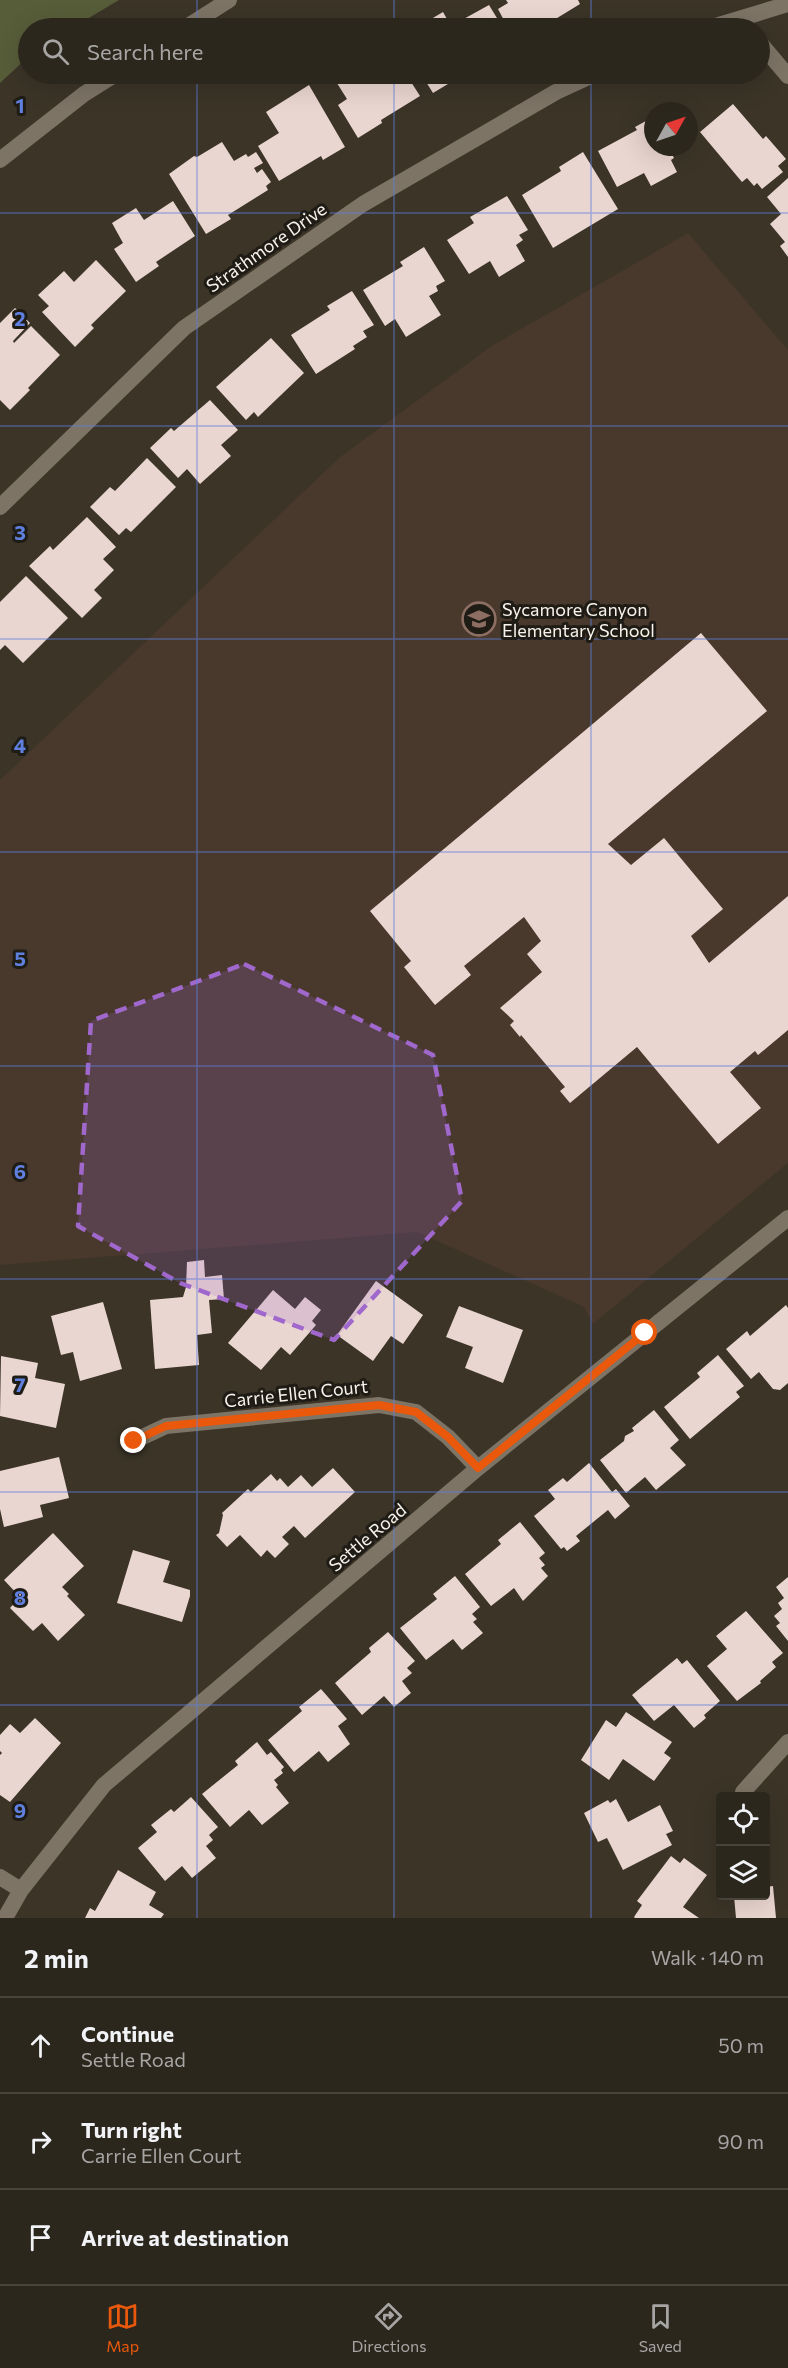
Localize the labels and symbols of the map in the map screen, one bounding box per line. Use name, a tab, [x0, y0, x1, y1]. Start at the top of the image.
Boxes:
text: 1	[15, 93, 25, 117]
north arrow	[644, 102, 698, 156]
street label: Strathmore Drive	[202, 197, 330, 297]
text: 2	[14, 306, 26, 330]
text: 3	[14, 520, 26, 544]
place label: Sycamore Canyon Elementary School	[502, 598, 655, 641]
school or university icon: Sycamore Canyon Elementary School	[461, 601, 497, 637]
text: 4	[14, 733, 26, 757]
text: 5	[14, 946, 26, 970]
text: 6	[14, 1159, 26, 1183]
route start	[631, 1319, 657, 1345]
text: 7	[15, 1372, 26, 1396]
street label: Carrie Ellen Court	[223, 1375, 369, 1411]
route end	[120, 1427, 146, 1453]
street label: Settle Road	[324, 1498, 410, 1576]
text: 8	[14, 1585, 26, 1609]
text: 9	[14, 1798, 26, 1822]

